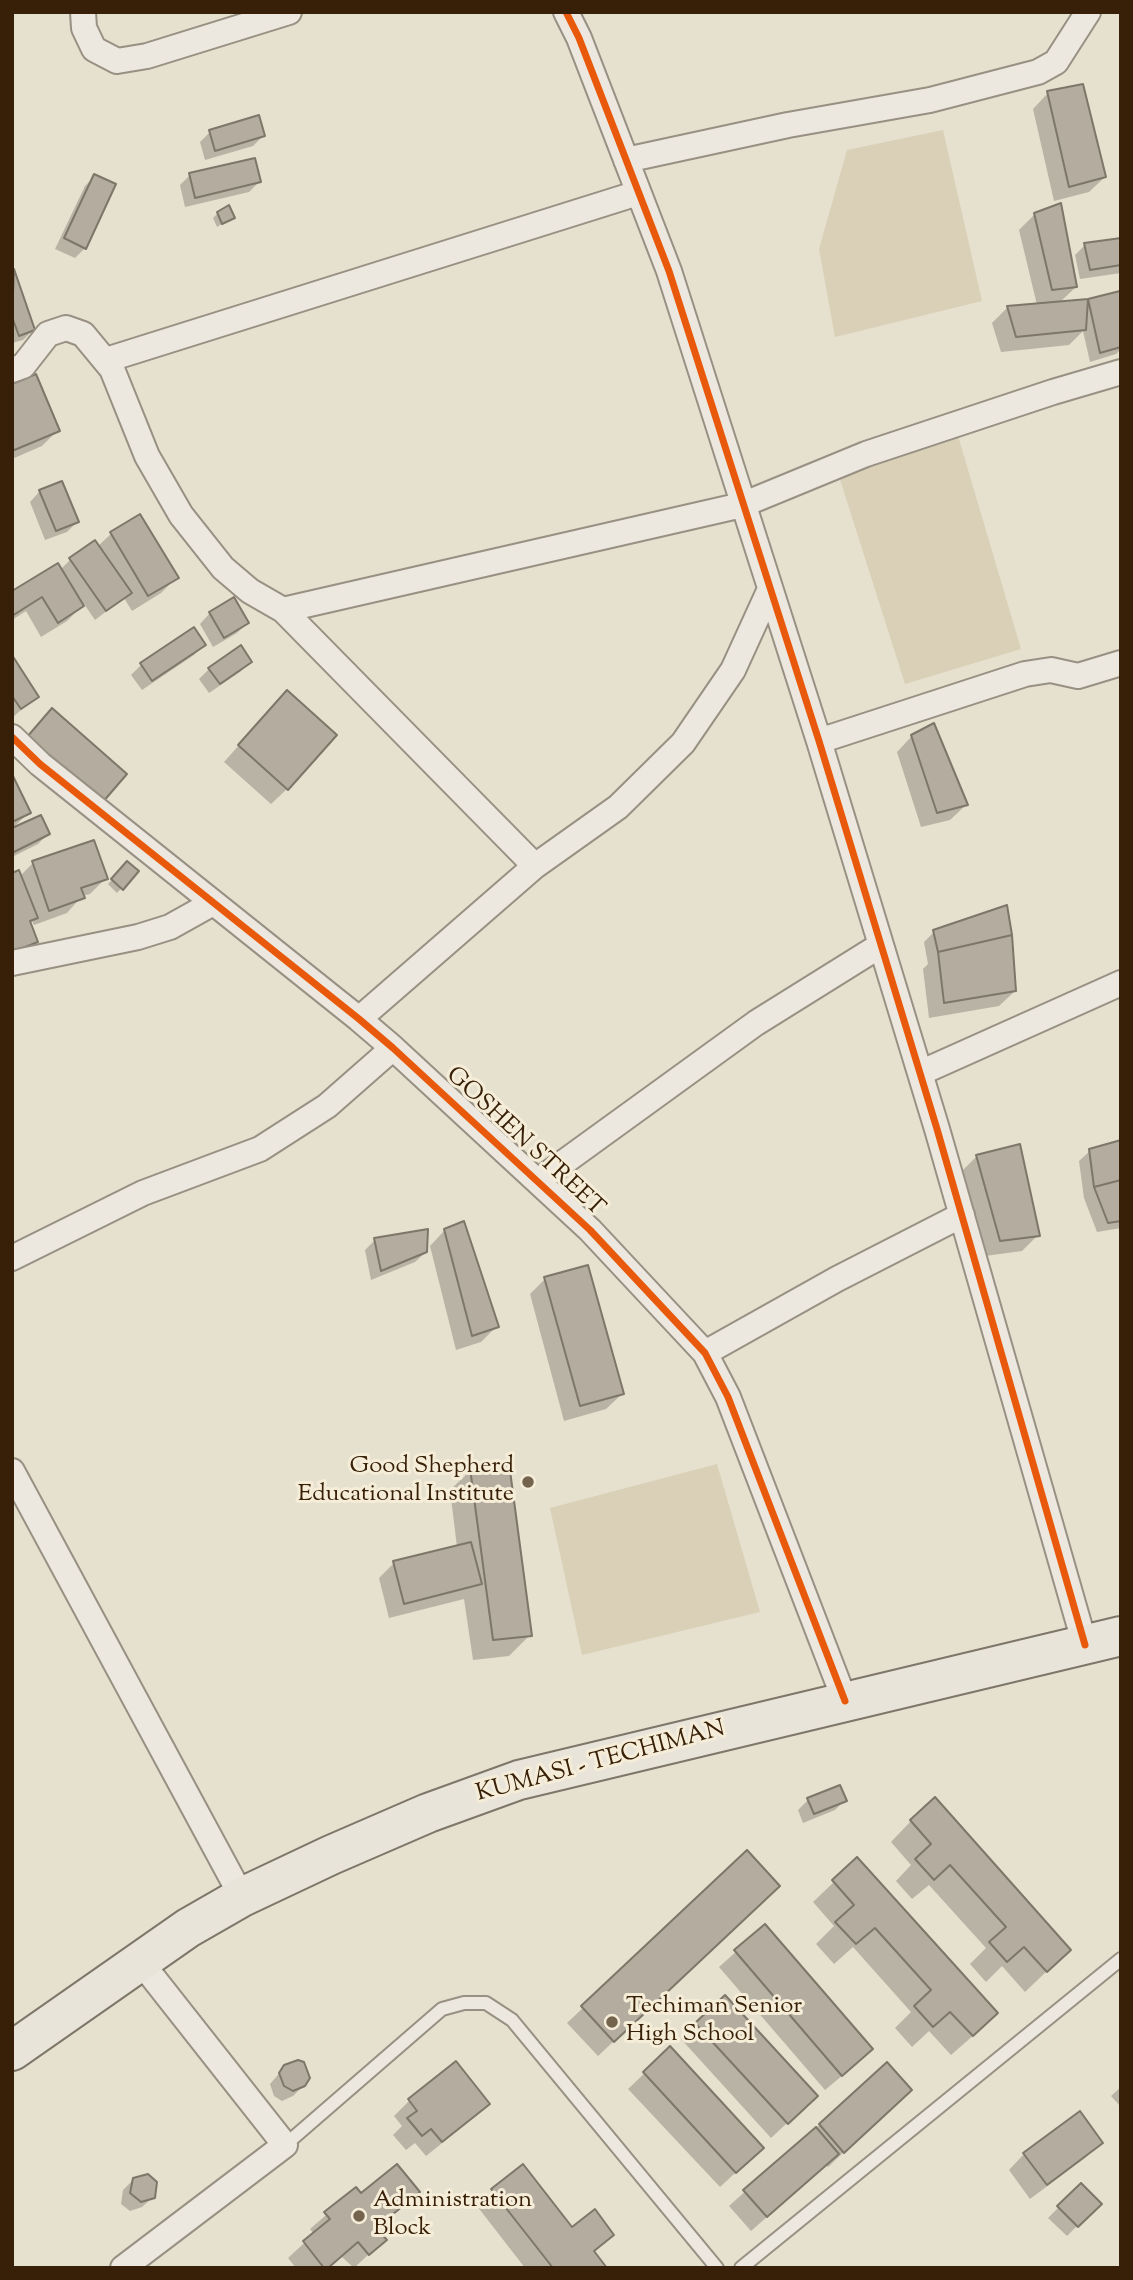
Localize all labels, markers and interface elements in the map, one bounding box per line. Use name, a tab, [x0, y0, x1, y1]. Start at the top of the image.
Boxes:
street label: GOSHEN STREET	[439, 1062, 609, 1224]
place label: Good Shepherd Educational Institute	[298, 1454, 514, 1510]
marker: Good Shepherd Educational Institute	[520, 1474, 536, 1490]
street label: KUMASI - TECHIMAN	[473, 1716, 729, 1810]
place label: Techiman Senior High School	[626, 1994, 802, 2050]
marker: Techiman Senior High School	[604, 2014, 620, 2030]
place label: Administration Block	[373, 2188, 532, 2244]
marker: Administration Block	[351, 2208, 367, 2224]

